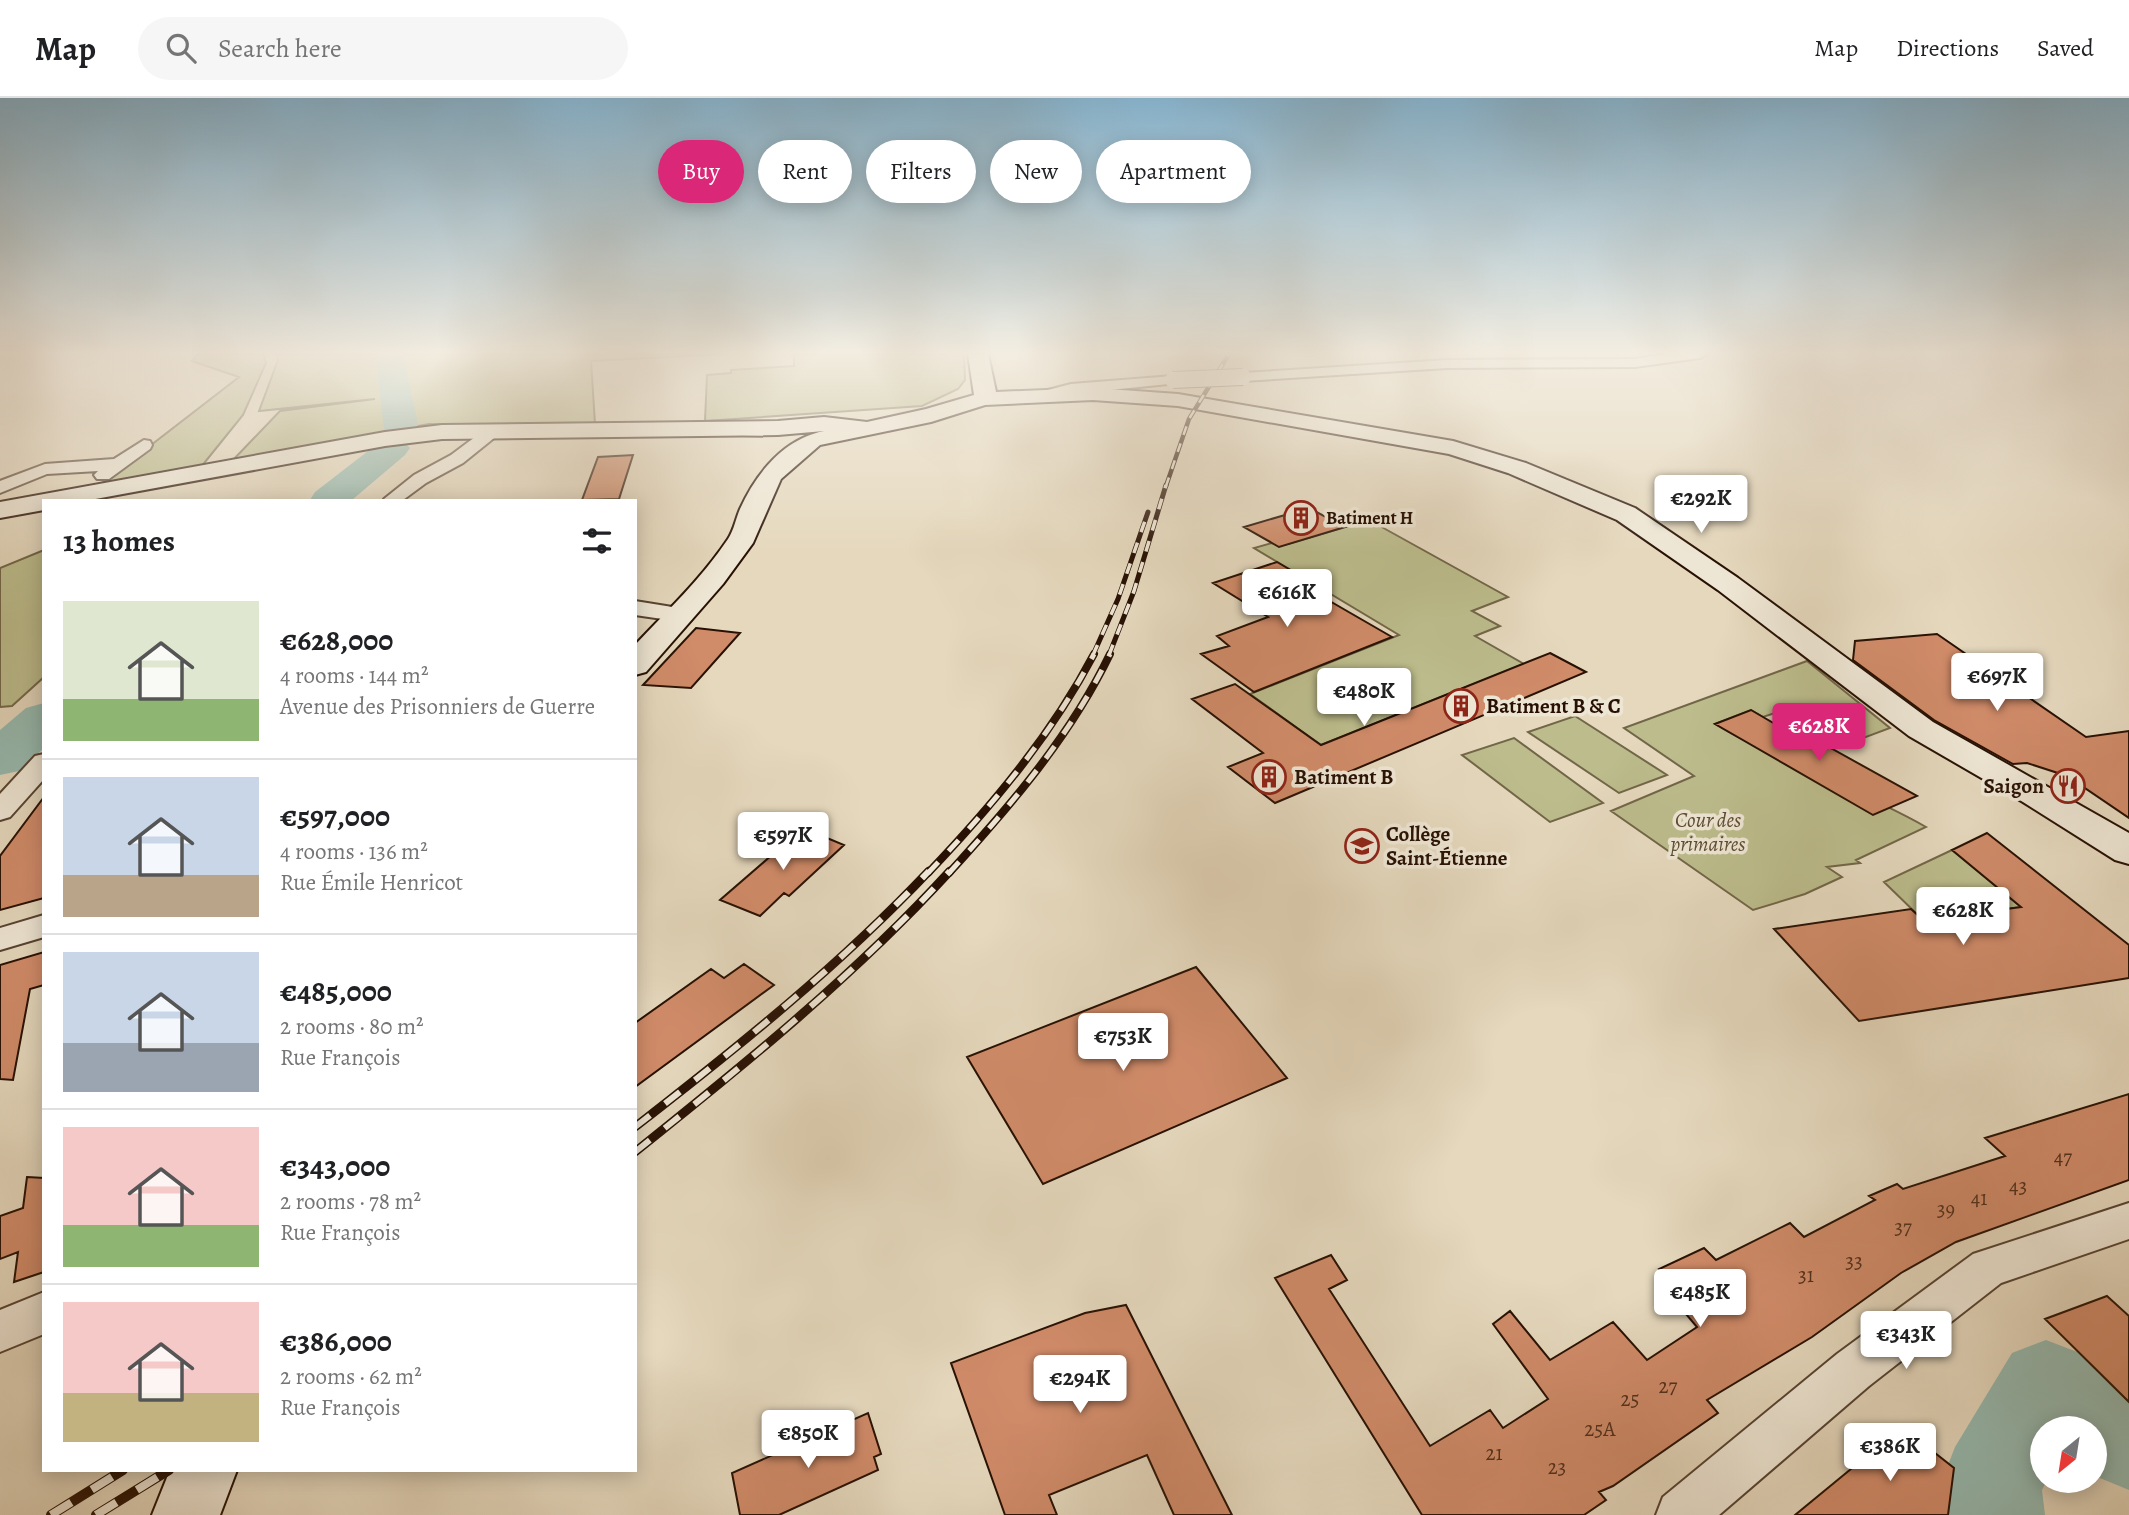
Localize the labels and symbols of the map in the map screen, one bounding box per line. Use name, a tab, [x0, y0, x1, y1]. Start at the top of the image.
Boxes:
pin: €292K	[1652, 476, 1750, 535]
building icon: Batiment H	[1282, 499, 1320, 537]
place label: Batiment H	[1326, 506, 1413, 530]
pin: €616K	[1238, 570, 1336, 629]
pin: €697K	[1948, 654, 2046, 713]
pin: €480K	[1315, 668, 1413, 728]
building icon: Batiment B & C	[1442, 687, 1480, 725]
place label: Batiment B & C	[1486, 692, 1621, 720]
pin: €628K	[1770, 704, 1868, 763]
building icon: Batiment B	[1250, 758, 1288, 796]
place label: Batiment B	[1294, 763, 1393, 791]
restaurant icon: Saigon	[2049, 767, 2087, 805]
place label: Saigon	[1983, 772, 2044, 800]
park label: Cour des primaires	[1670, 806, 1745, 858]
pin: €597K	[734, 812, 832, 872]
place label: Collège Saint-Étienne	[1386, 820, 1508, 872]
school or university icon: Collège Saint-Étienne	[1343, 827, 1381, 865]
pin: €628K	[1914, 888, 2012, 947]
pin: €753K	[1074, 1014, 1172, 1073]
house number: 47	[2054, 1143, 2072, 1171]
house number: 43	[2009, 1172, 2027, 1200]
house number: 41	[1971, 1184, 1987, 1212]
house number: 39	[1937, 1195, 1955, 1223]
house number: 37	[1894, 1213, 1912, 1241]
house number: 33	[1845, 1247, 1863, 1275]
house number: 31	[1798, 1261, 1814, 1289]
pin: €485K	[1651, 1270, 1749, 1329]
pin: €343K	[1857, 1312, 1955, 1371]
pin: €294K	[1031, 1356, 1129, 1415]
house number: 27	[1659, 1372, 1678, 1400]
house number: 25	[1620, 1385, 1640, 1413]
pin: €850K	[759, 1410, 857, 1470]
house number: 25A	[1584, 1415, 1616, 1443]
north arrow	[2030, 1416, 2107, 1493]
pin: €386K	[1841, 1424, 1939, 1483]
house number: 21	[1485, 1439, 1503, 1467]
house number: 23	[1548, 1453, 1566, 1481]

